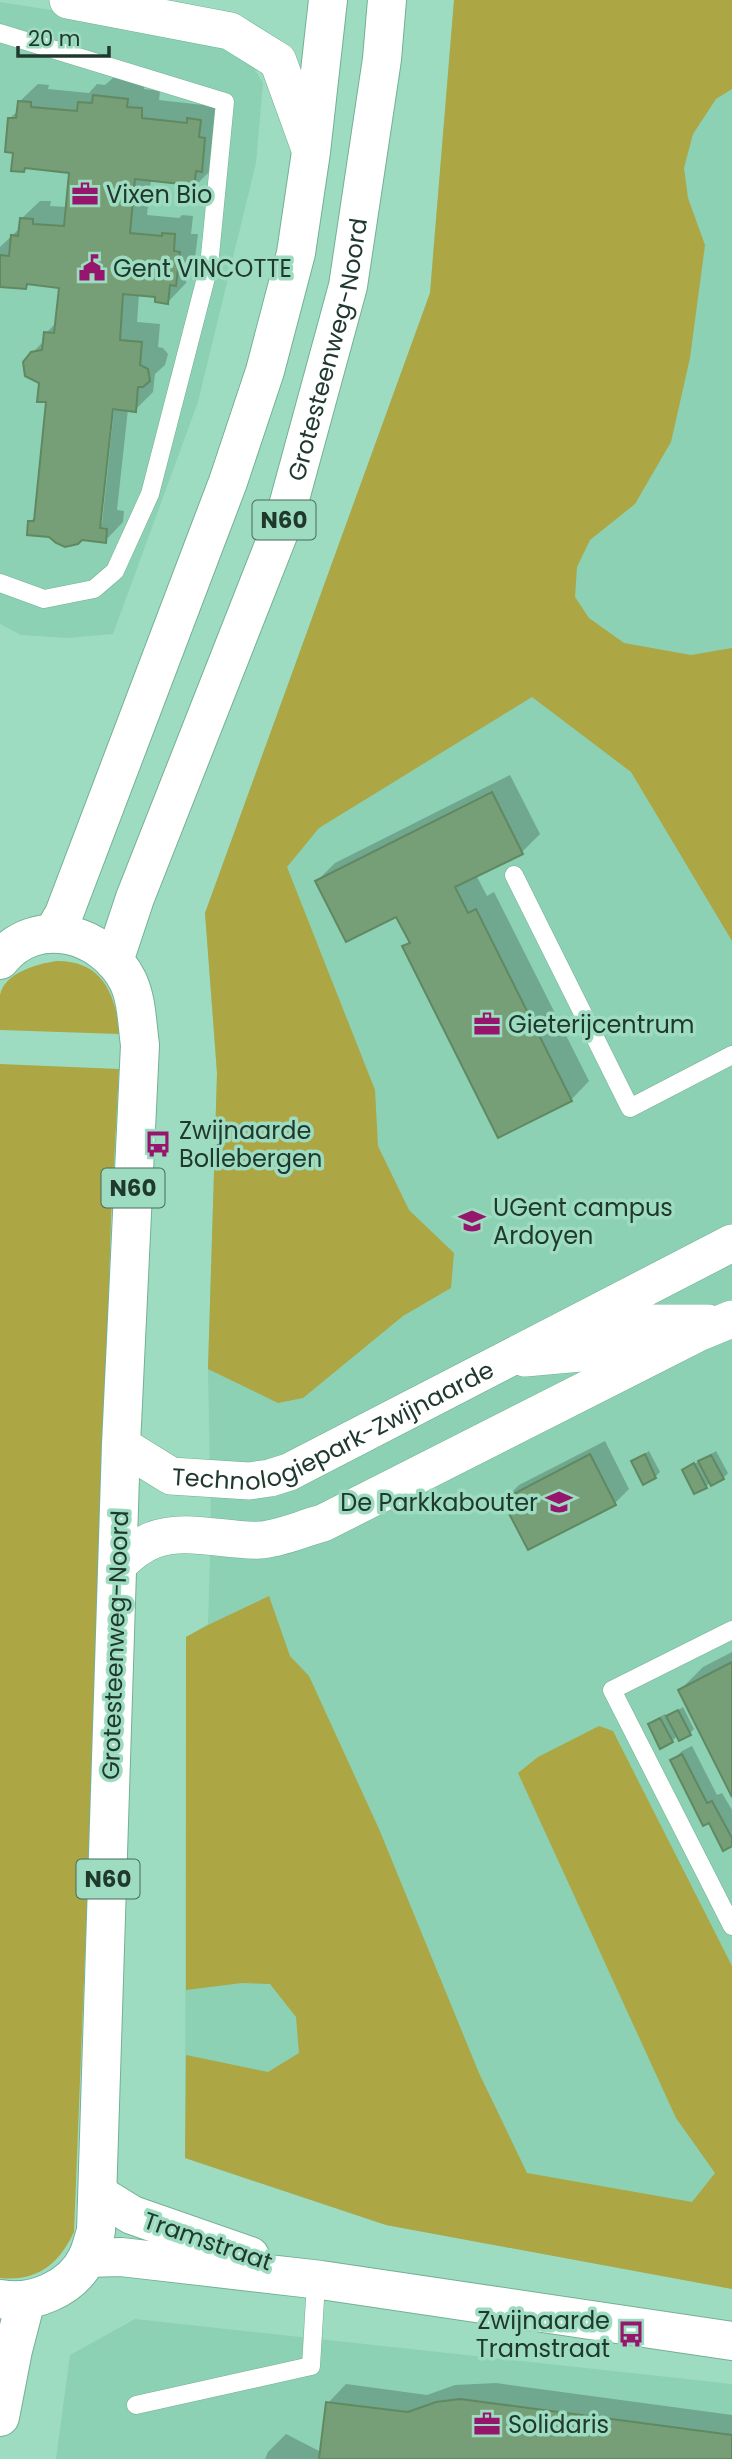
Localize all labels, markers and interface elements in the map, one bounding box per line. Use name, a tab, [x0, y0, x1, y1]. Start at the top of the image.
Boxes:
scale bar	[18, 14, 108, 58]
text: 20 m	[28, 24, 81, 53]
place label: Vixen Bio	[106, 178, 212, 211]
office icon: Vixen Bio	[70, 179, 100, 209]
street label: Grotesteenweg-Noord	[279, 216, 374, 485]
place label: Gent VINCOTTE	[113, 252, 292, 285]
public building icon: Gent VINCOTTE	[77, 253, 107, 283]
road number: N60	[252, 500, 316, 540]
place label: Gieterijcentrum	[508, 1008, 694, 1041]
office icon: Gieterijcentrum	[472, 1009, 502, 1039]
place label: Zwijnaarde Bollebergen	[179, 1114, 322, 1175]
bus stop icon: Zwijnaarde Bollebergen	[143, 1129, 173, 1159]
road number: N60	[102, 1168, 164, 1208]
place label: UGent campus Ardoyen	[493, 1191, 673, 1252]
school or university icon: UGent campus Ardoyen	[457, 1206, 487, 1236]
street label: Technologiepark-Zwijnaarde	[171, 1353, 499, 1498]
place label: De Parkkabouter	[340, 1486, 538, 1519]
school or university icon: De Parkkabouter	[544, 1487, 574, 1517]
street label: Grotesteenweg-Noord	[94, 1510, 136, 1780]
road number: N60	[76, 1860, 140, 1898]
street label: Tramstraat	[139, 2204, 277, 2278]
place label: Zwijnaarde Tramstraat	[476, 2304, 610, 2365]
bus stop icon: Zwijnaarde Tramstraat	[616, 2319, 646, 2349]
place label: Solidaris	[508, 2408, 609, 2441]
office icon: Solidaris	[472, 2409, 502, 2439]

